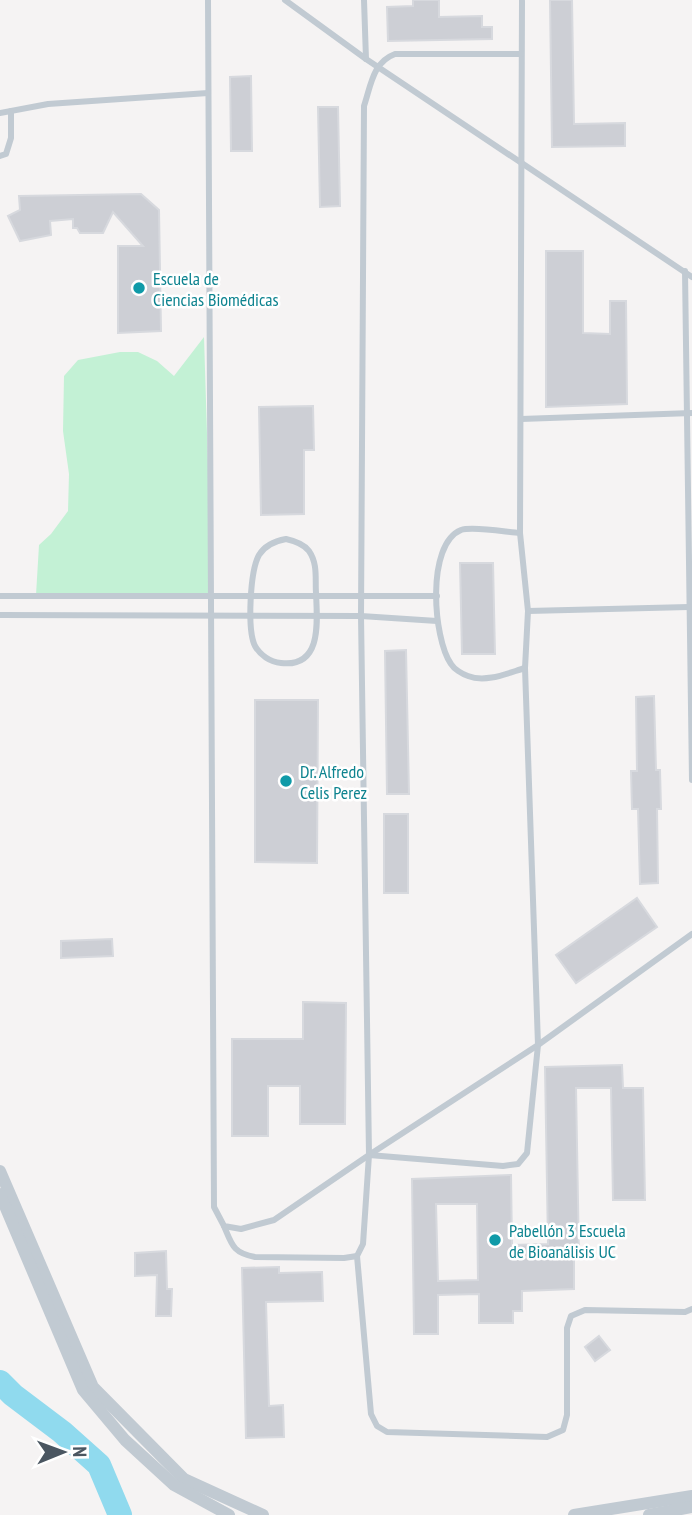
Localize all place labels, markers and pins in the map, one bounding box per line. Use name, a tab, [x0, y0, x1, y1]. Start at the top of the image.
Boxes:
place label: Escuela de Ciencias Biomédicas	[153, 267, 279, 311]
marker: Escuela de Ciencias Biomédicas	[131, 280, 147, 296]
place label: Dr. Alfredo Celis Perez	[300, 760, 367, 804]
marker: Dr. Alfredo Celis Perez	[278, 773, 294, 789]
place label: Pabellón 3 Escuela de Bioanálisis UC	[509, 1219, 626, 1263]
marker: Pabellón 3 Escuela de Bioanálisis UC	[487, 1232, 503, 1248]

